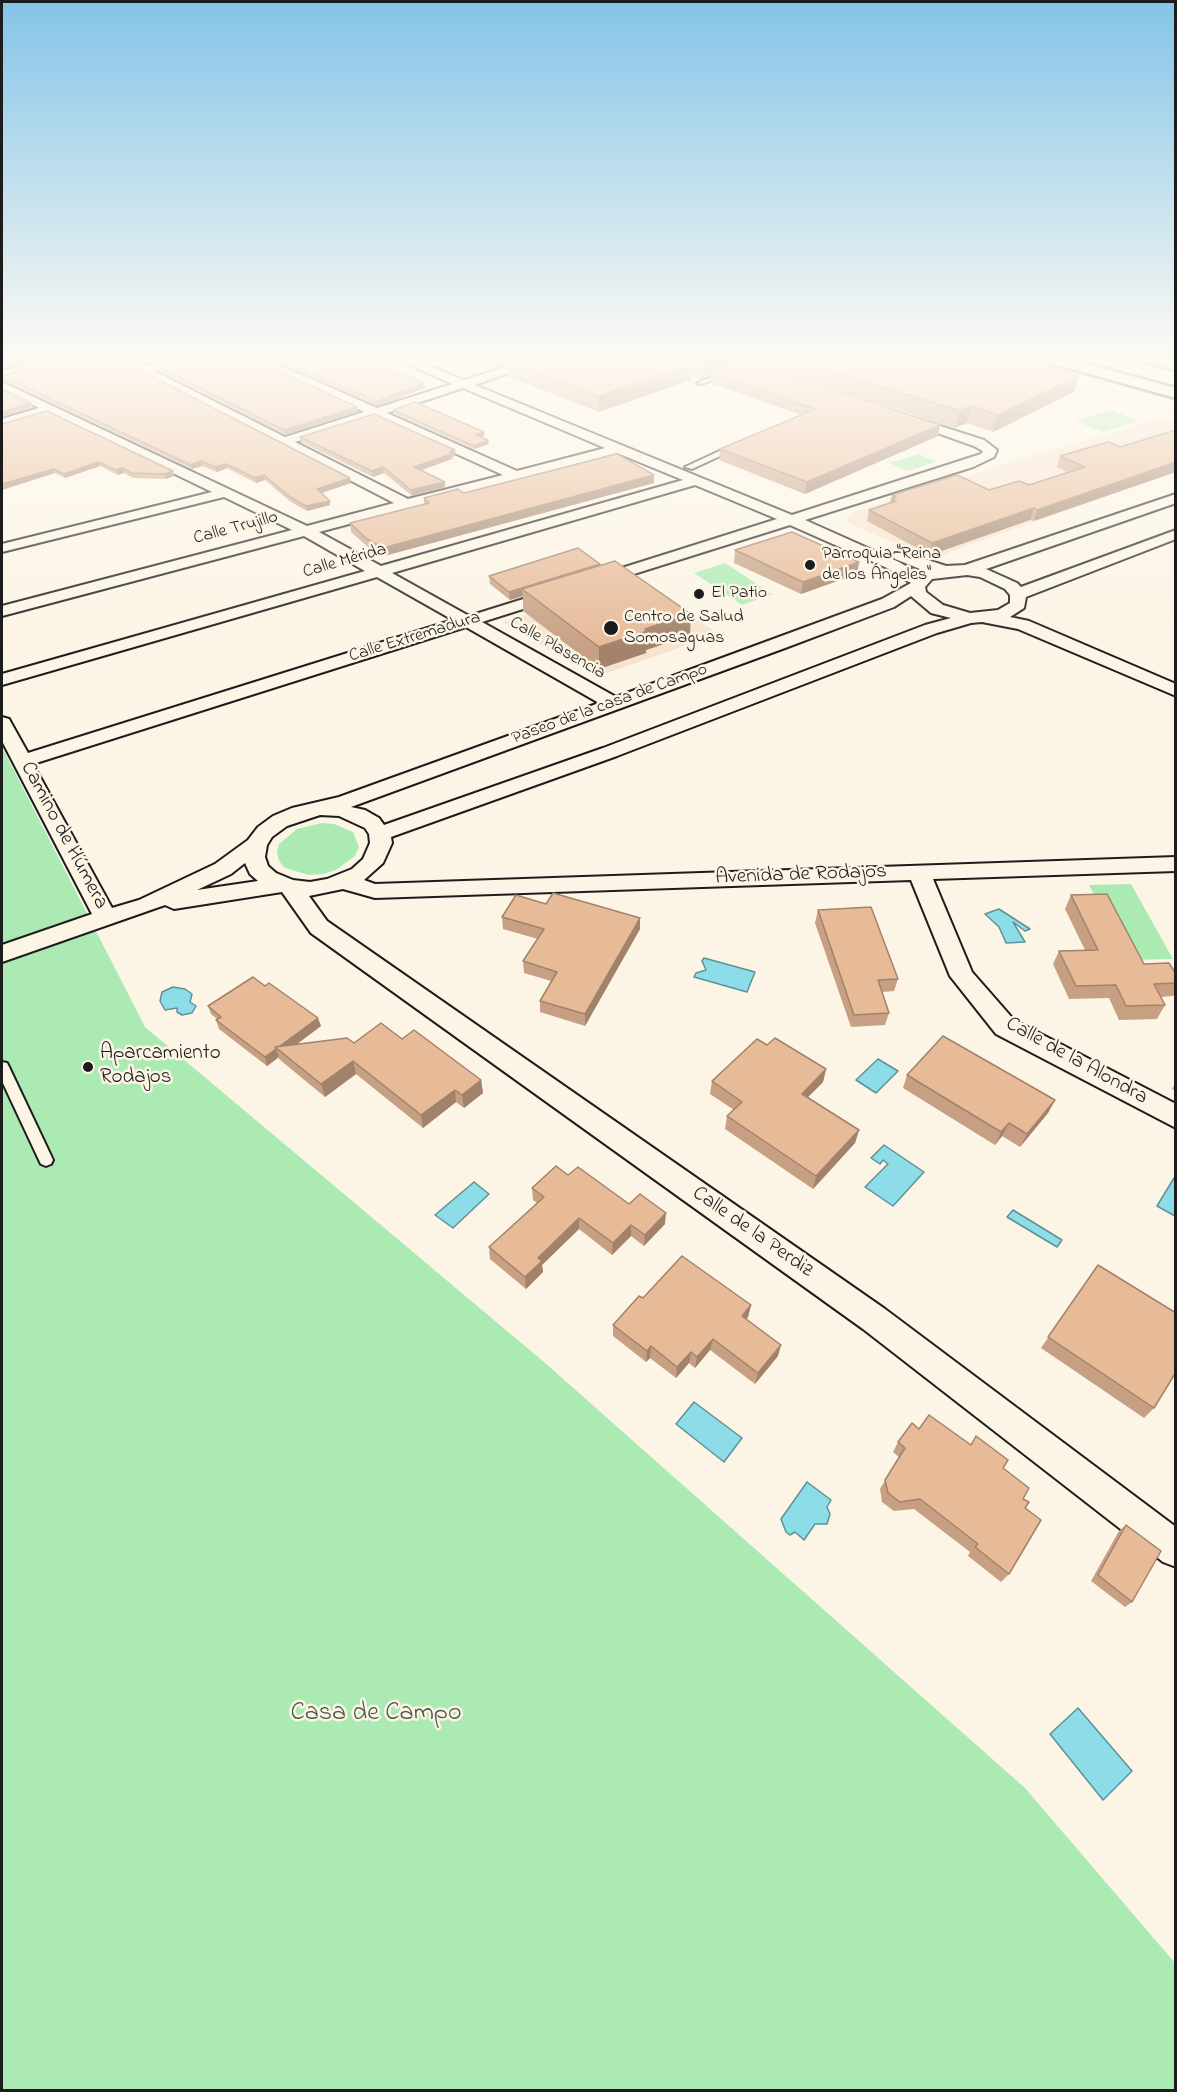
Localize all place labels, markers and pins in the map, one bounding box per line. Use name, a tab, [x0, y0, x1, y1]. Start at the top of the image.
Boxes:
place label: Parroquia "Reina de los Ángeles"	[822, 544, 941, 586]
marker: Parroquia "Reina de los Ángeles"	[803, 558, 817, 572]
place label: El Patio	[711, 583, 767, 605]
marker: El Patio	[692, 587, 706, 601]
place label: Centro de Salud Somosaguas	[624, 607, 744, 650]
marker: Centro de Salud Somosaguas	[602, 619, 620, 637]
place label: Aparcamiento Rodajos	[100, 1042, 221, 1092]
marker: Aparcamiento Rodajos	[81, 1060, 95, 1074]

